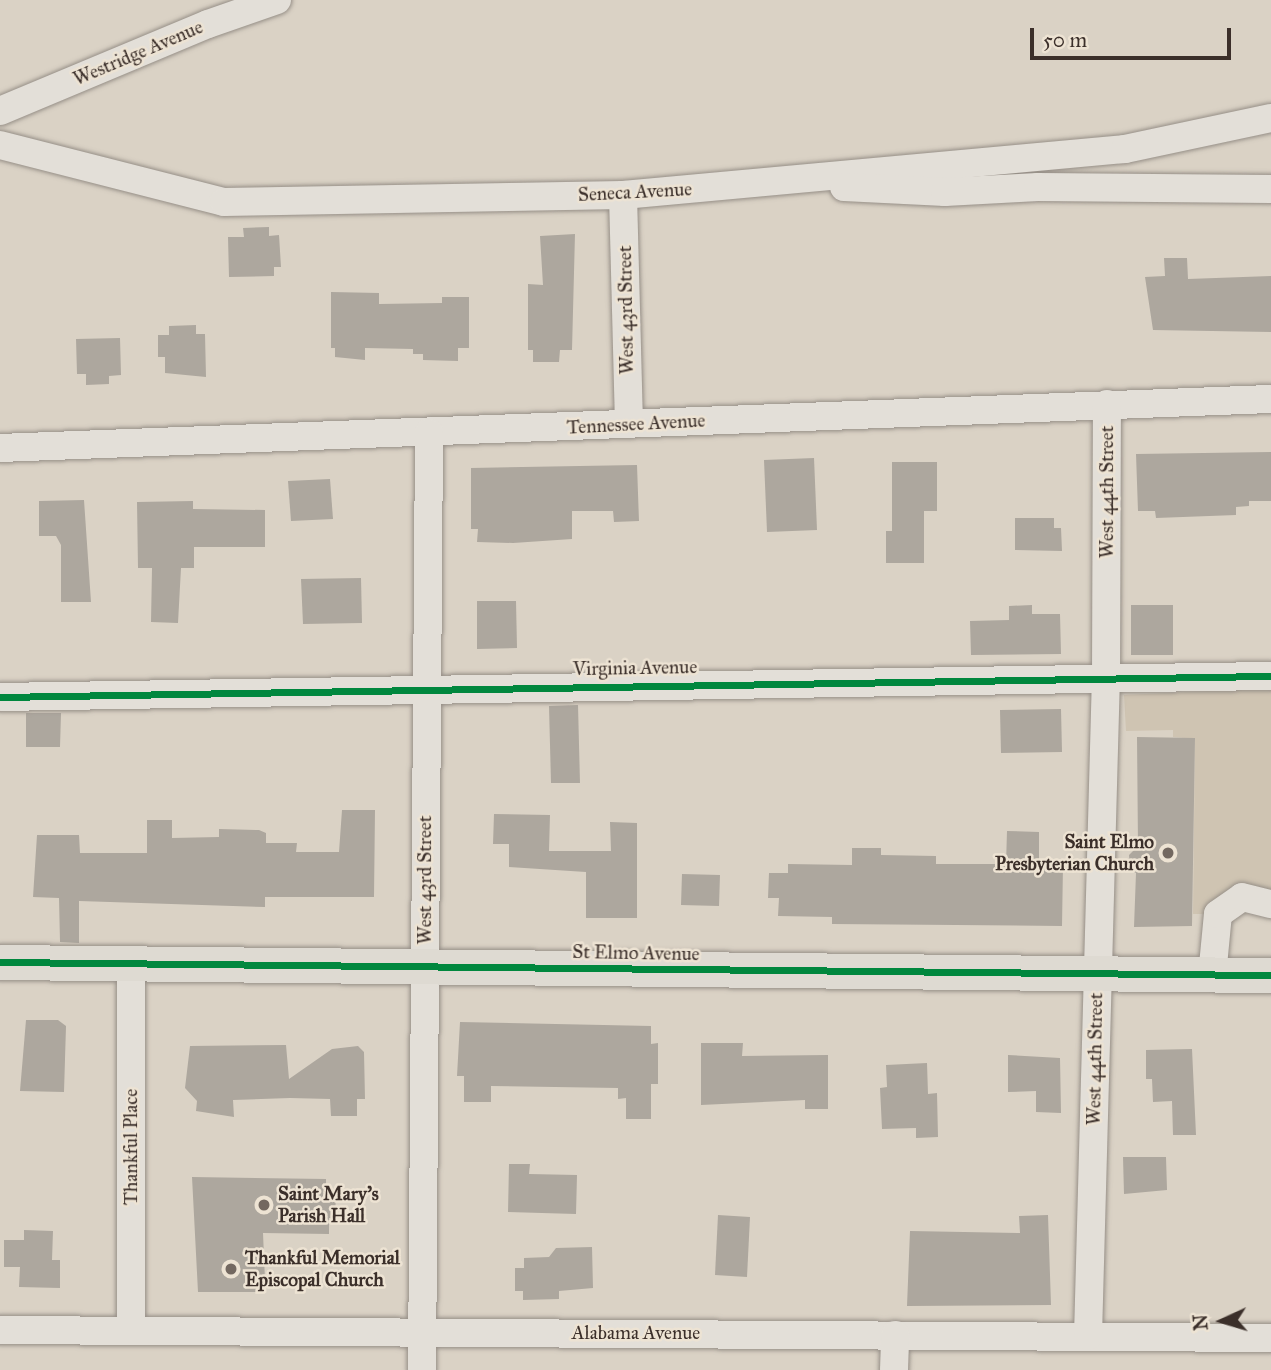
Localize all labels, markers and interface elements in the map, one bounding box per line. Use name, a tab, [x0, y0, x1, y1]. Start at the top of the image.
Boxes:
scale bar	[1033, 14, 1234, 58]
street label: Westridge Avenue	[70, 15, 206, 91]
text: 50 m	[1043, 27, 1087, 53]
street label: Seneca Avenue	[577, 178, 693, 206]
street label: West 43rd Street	[613, 245, 639, 375]
street label: Tennessee Avenue	[566, 409, 706, 439]
street label: West 44th Street	[1096, 426, 1118, 558]
street label: Virginia Avenue	[573, 656, 697, 680]
street label: West 43rd Street	[414, 816, 436, 944]
place label: Saint Elmo Presbyterian Church	[995, 831, 1154, 875]
marker: Saint Elmo Presbyterian Church	[1160, 845, 1176, 861]
street label: St Elmo Avenue	[572, 940, 700, 966]
street label: West 44th Street	[1082, 992, 1108, 1126]
street label: Thankful Place	[120, 1089, 142, 1205]
place label: Saint Mary's Parish Hall	[278, 1183, 379, 1227]
marker: Saint Mary's Parish Hall	[256, 1197, 272, 1213]
place label: Thankful Memorial Episcopal Church	[245, 1247, 400, 1291]
marker: Thankful Memorial Episcopal Church	[223, 1261, 239, 1277]
north arrow	[1187, 1286, 1257, 1356]
text: N	[1189, 1314, 1213, 1331]
street label: Alabama Avenue	[572, 1322, 700, 1344]

